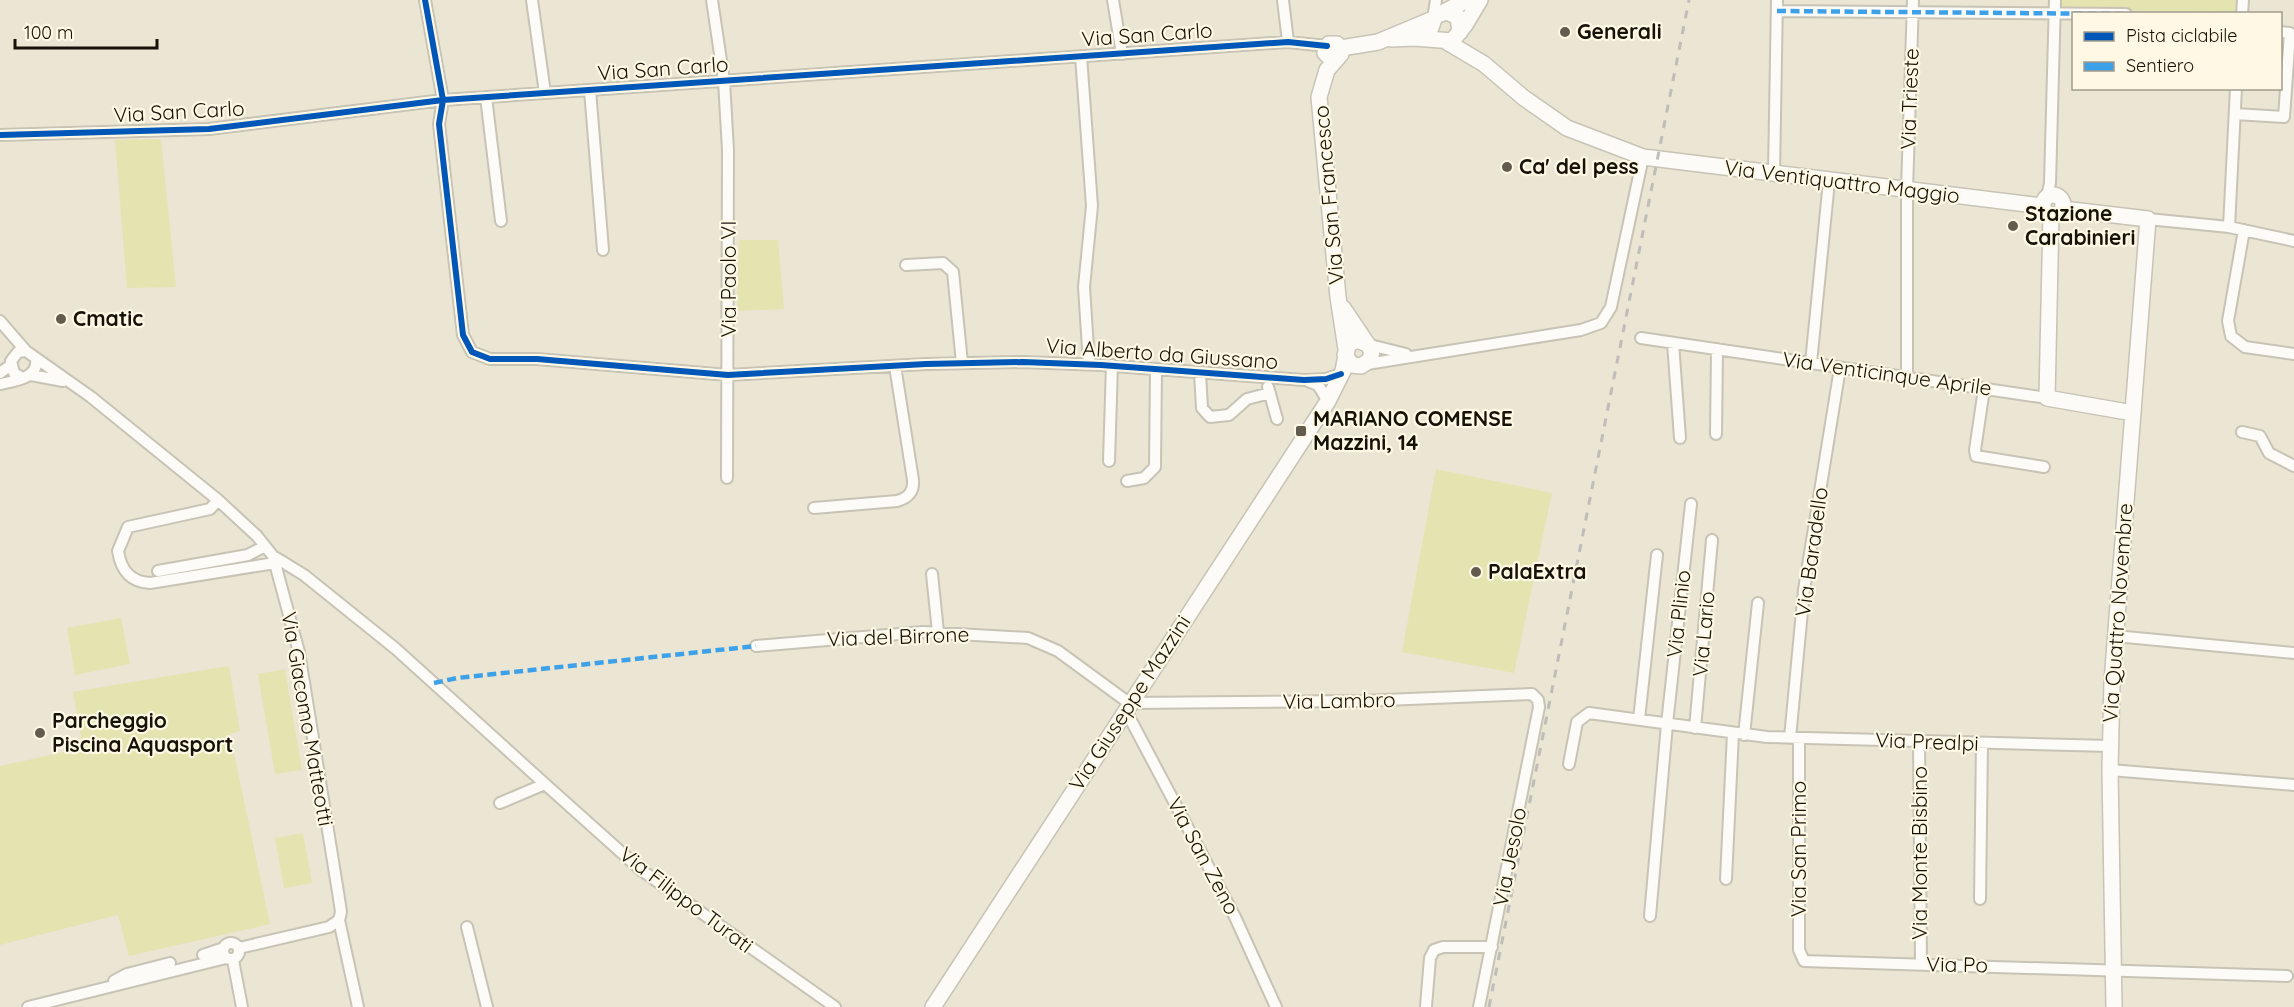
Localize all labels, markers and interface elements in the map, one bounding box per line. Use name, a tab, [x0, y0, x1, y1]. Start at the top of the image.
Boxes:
scale bar	[15, 12, 158, 50]
legend	[2072, 12, 2282, 90]
street label: Via San Carlo	[1081, 16, 1213, 52]
place label: Generali	[1577, 18, 1662, 44]
text: 100 m	[24, 21, 73, 44]
text: Pista ciclabile	[2126, 24, 2237, 47]
marker: Generali	[1558, 25, 1572, 39]
street label: Via Trieste	[1894, 48, 1924, 150]
street label: Via San Carlo	[597, 50, 729, 86]
text: Sentiero	[2126, 54, 2194, 77]
street label: Via San Carlo	[113, 95, 245, 127]
street label: Via San Francesco	[1307, 104, 1349, 286]
place label: Ca' del pess	[1519, 153, 1639, 179]
street label: Via Ventiquattro Maggio	[1723, 154, 1961, 208]
marker: Ca' del pess	[1500, 160, 1514, 174]
place label: Stazione Carabinieri	[2025, 200, 2135, 250]
marker: Stazione Carabinieri	[2006, 219, 2020, 233]
street label: Via Paolo VI	[715, 221, 741, 338]
place label: Cmatic	[73, 305, 143, 331]
marker: Cmatic	[54, 312, 68, 326]
street label: Via Alberto da Giussano	[1045, 332, 1279, 374]
street label: Via Venticinque Aprile	[1781, 345, 1994, 401]
place label: MARIANO COMENSE Mazzini, 14	[1313, 405, 1513, 455]
marker: MARIANO COMENSE Mazzini, 14	[1294, 424, 1308, 438]
street label: Via Baradello	[1789, 485, 1833, 618]
street label: Via Quattro Novembre	[2096, 502, 2138, 724]
place label: PalaExtra	[1488, 558, 1587, 584]
marker: PalaExtra	[1469, 565, 1483, 579]
street label: Via Plinio	[1660, 569, 1696, 659]
street label: Via Lario	[1686, 590, 1720, 678]
street label: Via Giacomo Matteotti	[276, 610, 340, 828]
street label: Via Giuseppe Mazzini	[1063, 610, 1196, 795]
street label: Via del Birrone	[826, 621, 970, 651]
street label: Via Lambro	[1282, 686, 1396, 714]
place label: Parcheggio Piscina Aquasport	[52, 707, 233, 757]
marker: Parcheggio Piscina Aquasport	[33, 726, 47, 740]
street label: Via Prealpi	[1875, 726, 1979, 756]
street label: Via Monte Bisbino	[1906, 766, 1932, 940]
street label: Via San Primo	[1785, 781, 1811, 917]
street label: Via San Zeno	[1162, 792, 1246, 919]
street label: Via Jesolo	[1487, 805, 1531, 909]
street label: Via Filippo Turati	[615, 840, 759, 958]
street label: Via Po	[1926, 950, 1988, 978]

